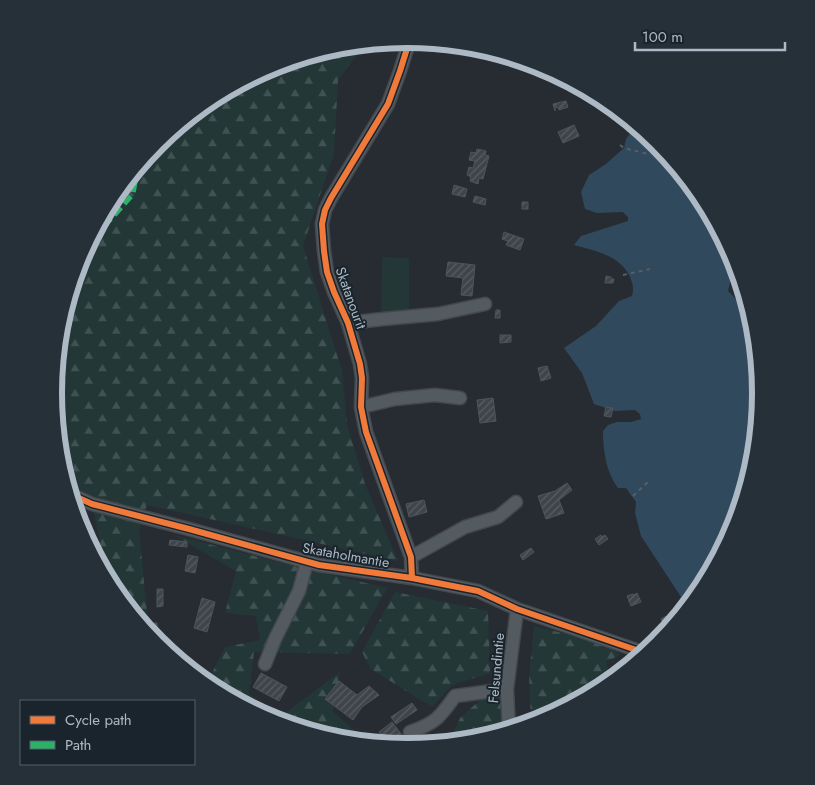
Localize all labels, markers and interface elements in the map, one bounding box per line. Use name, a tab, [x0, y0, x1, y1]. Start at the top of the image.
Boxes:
scale bar	[635, 20, 785, 52]
text: 100 m	[642, 26, 683, 48]
street label: Skatanourit	[331, 264, 372, 332]
street label: Skataholmantie	[301, 538, 391, 572]
street label: Felsundintie	[483, 632, 509, 704]
legend	[20, 700, 195, 765]
text: Cycle path	[65, 709, 132, 731]
text: Path	[65, 734, 91, 756]

